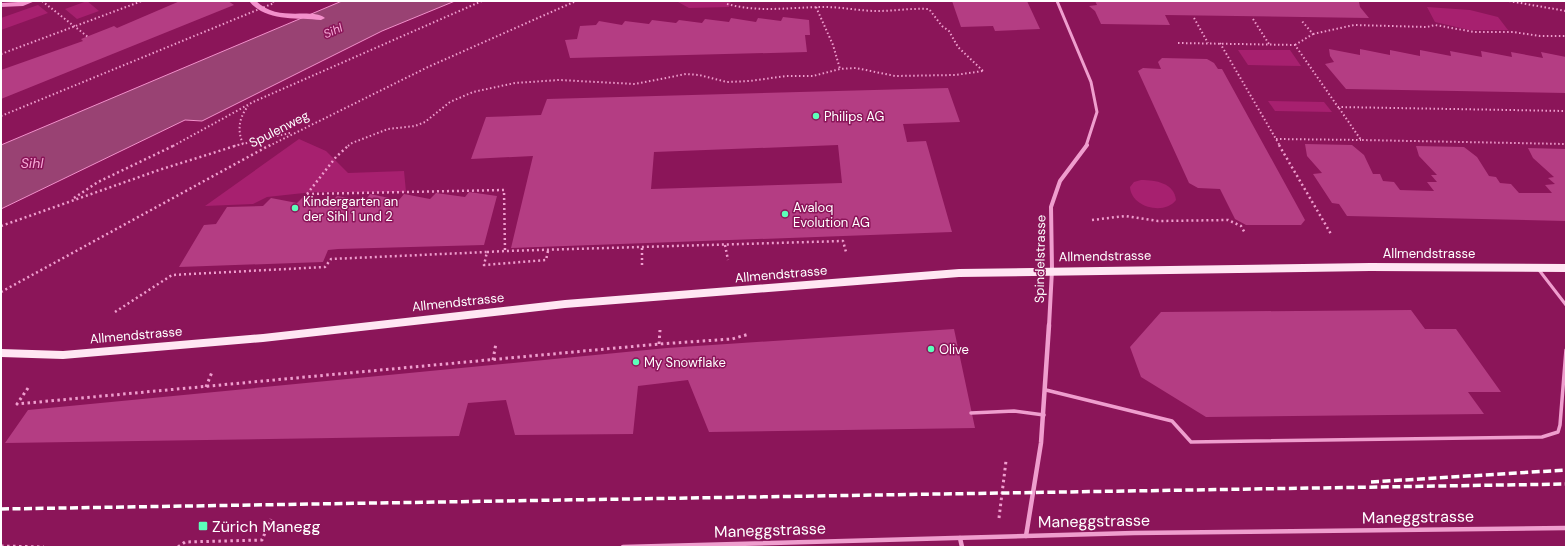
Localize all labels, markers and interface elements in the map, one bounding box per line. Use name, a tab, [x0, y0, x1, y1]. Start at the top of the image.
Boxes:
water label: Sihl	[321, 20, 345, 42]
street label: Spulenweg	[246, 107, 312, 151]
place label: Philips AG	[824, 108, 884, 125]
marker: Philips AG	[811, 111, 821, 121]
water label: Sihl	[21, 154, 44, 172]
place label: Kindergarten an der Sihl 1 und 2	[303, 193, 398, 225]
place label: Avaloq Evolution AG	[793, 199, 870, 231]
marker: Kindergarten an der Sihl 1 und 2	[290, 203, 300, 213]
marker: Avaloq Evolution AG	[780, 209, 790, 219]
street label: Spindelstrasse	[1031, 215, 1049, 303]
street label: Allmendstrasse	[1383, 245, 1475, 262]
street label: Allmendstrasse	[1059, 247, 1151, 265]
street label: Allmendstrasse	[734, 261, 828, 287]
street label: Allmendstrasse	[411, 289, 505, 315]
street label: Allmendstrasse	[89, 322, 183, 348]
place label: Olive	[939, 341, 969, 358]
marker: Olive	[926, 344, 936, 354]
place label: My Snowflake	[644, 354, 726, 371]
marker: My Snowflake	[631, 357, 641, 367]
street label: Maneggstrasse	[1362, 506, 1474, 528]
street label: Maneggstrasse	[1038, 510, 1150, 532]
place label: Zürich Manegg	[212, 516, 321, 537]
street label: Maneggstrasse	[714, 518, 826, 542]
marker: Zürich Manegg	[197, 520, 209, 532]

